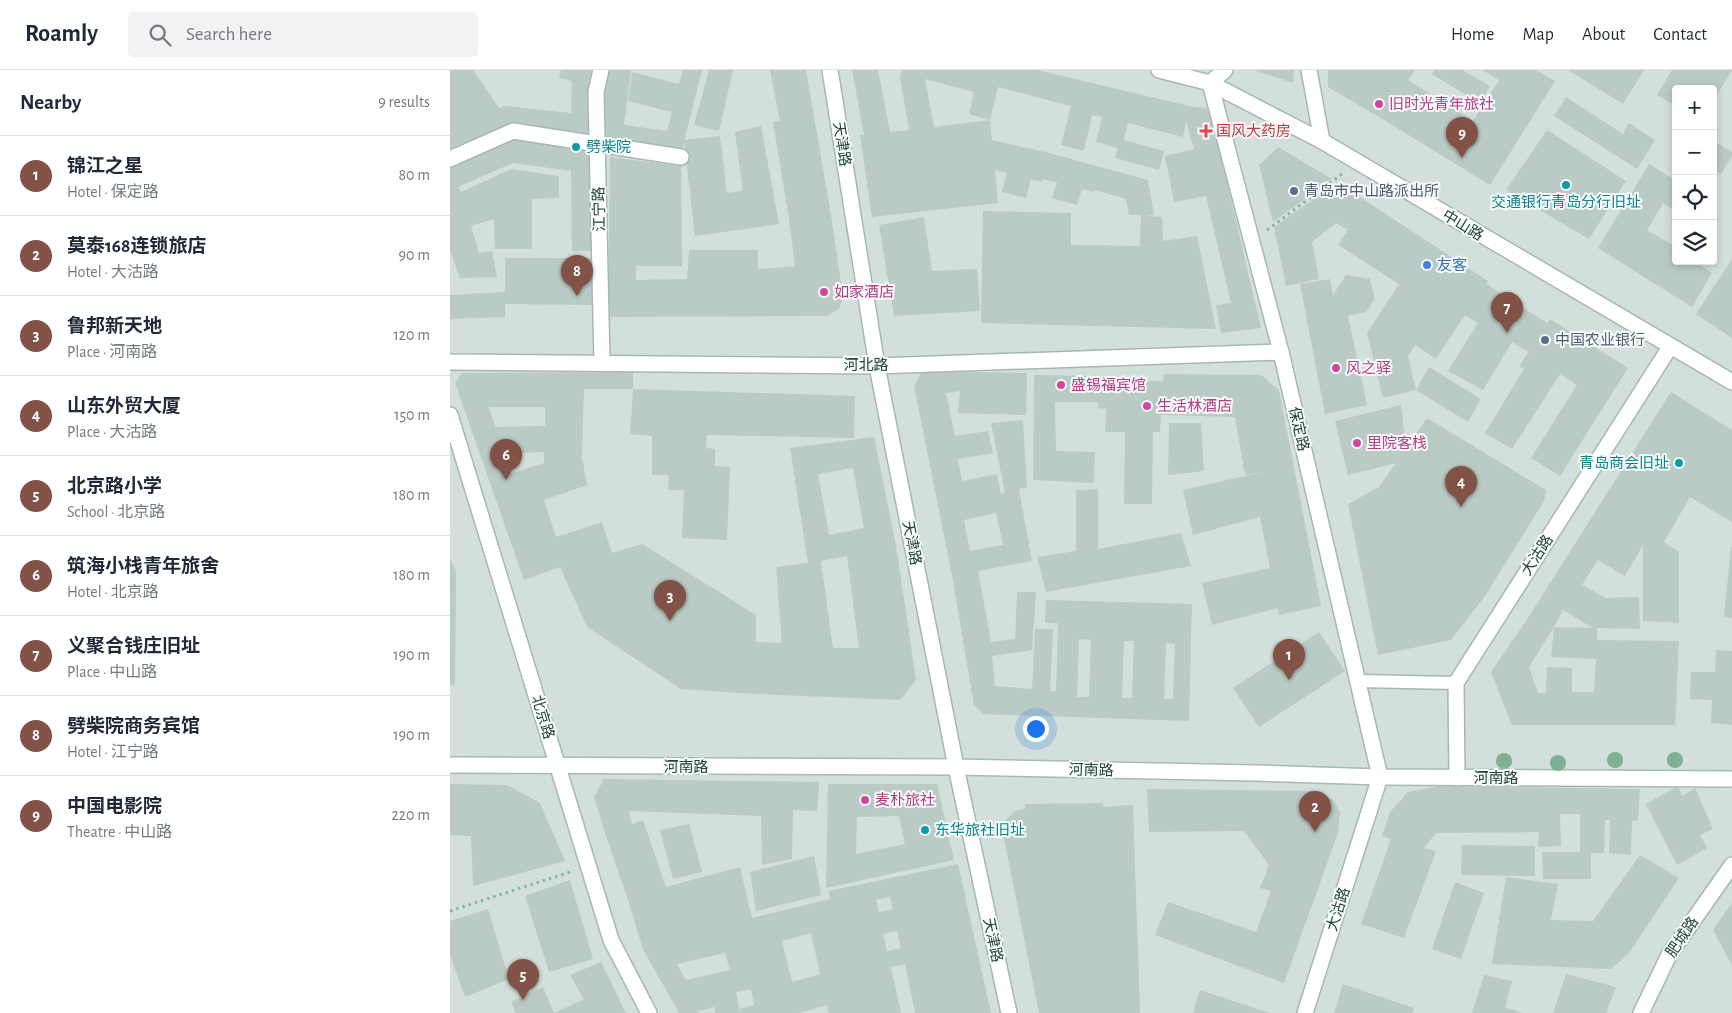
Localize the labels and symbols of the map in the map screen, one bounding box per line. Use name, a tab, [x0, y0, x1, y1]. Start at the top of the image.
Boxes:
place label: 旧时光青年旅社	[1389, 96, 1494, 112]
marker: 旧时光青年旅社	[1373, 98, 1385, 110]
pin: 9	[1446, 117, 1478, 158]
street label: 天津路	[831, 121, 853, 167]
place label: 国风大药房	[1216, 123, 1291, 139]
marker: 国风大药房	[1200, 125, 1212, 137]
place label: 劈柴院	[586, 139, 631, 155]
marker: 劈柴院	[570, 141, 582, 153]
marker: 交通银行青岛分行旧址	[1560, 179, 1572, 191]
place label: 青岛市中山路派出所	[1304, 183, 1439, 199]
marker: 青岛市中山路派出所	[1288, 185, 1300, 197]
street label: 江宁路	[591, 186, 607, 232]
place label: 交通银行青岛分行旧址	[1491, 194, 1641, 210]
street label: 中山路	[1440, 207, 1486, 243]
pin: 8	[561, 255, 593, 296]
place label: 友客	[1437, 257, 1467, 273]
marker: 友客	[1421, 259, 1433, 271]
place label: 如家酒店	[834, 283, 894, 300]
marker: 如家酒店	[818, 286, 830, 298]
pin: 7	[1491, 292, 1523, 333]
place label: 中国农业银行	[1555, 332, 1645, 348]
marker: 中国农业银行	[1539, 334, 1551, 346]
street label: 河北路	[843, 356, 889, 373]
place label: 风之驿	[1346, 360, 1391, 376]
marker: 风之驿	[1330, 362, 1342, 374]
place label: 盛锡福宾馆	[1071, 376, 1146, 393]
marker: 盛锡福宾馆	[1055, 379, 1067, 391]
place label: 生活林酒店	[1157, 398, 1232, 414]
marker: 生活林酒店	[1141, 400, 1153, 412]
street label: 保定路	[1286, 405, 1312, 453]
place label: 里院客栈	[1367, 434, 1427, 451]
marker: 里院客栈	[1351, 437, 1363, 449]
pin: 6	[490, 439, 522, 480]
place label: 青岛商会旧址	[1579, 455, 1669, 471]
marker: 青岛商会旧址	[1673, 457, 1685, 469]
pin: 4	[1445, 466, 1477, 507]
street label: 天津路	[900, 519, 924, 567]
street label: 大沽路	[1518, 532, 1556, 578]
pin: 3	[654, 580, 686, 621]
pin: 1	[1273, 639, 1305, 680]
street label: 北京路	[529, 693, 558, 741]
your location	[1023, 716, 1049, 742]
street label: 河南路	[663, 759, 709, 775]
street label: 河南路	[1068, 762, 1114, 778]
street label: 河南路	[1473, 770, 1519, 786]
place label: 麦朴旅社	[875, 791, 935, 808]
pin: 2	[1299, 791, 1331, 832]
marker: 麦朴旅社	[859, 794, 871, 806]
place label: 东华旅社旧址	[935, 821, 1025, 838]
marker: 东华旅社旧址	[919, 824, 931, 836]
street label: 大沽路	[1323, 885, 1353, 933]
street label: 肥城路	[1663, 914, 1701, 960]
street label: 天津路	[980, 916, 1006, 964]
pin: 5	[507, 959, 539, 1000]

